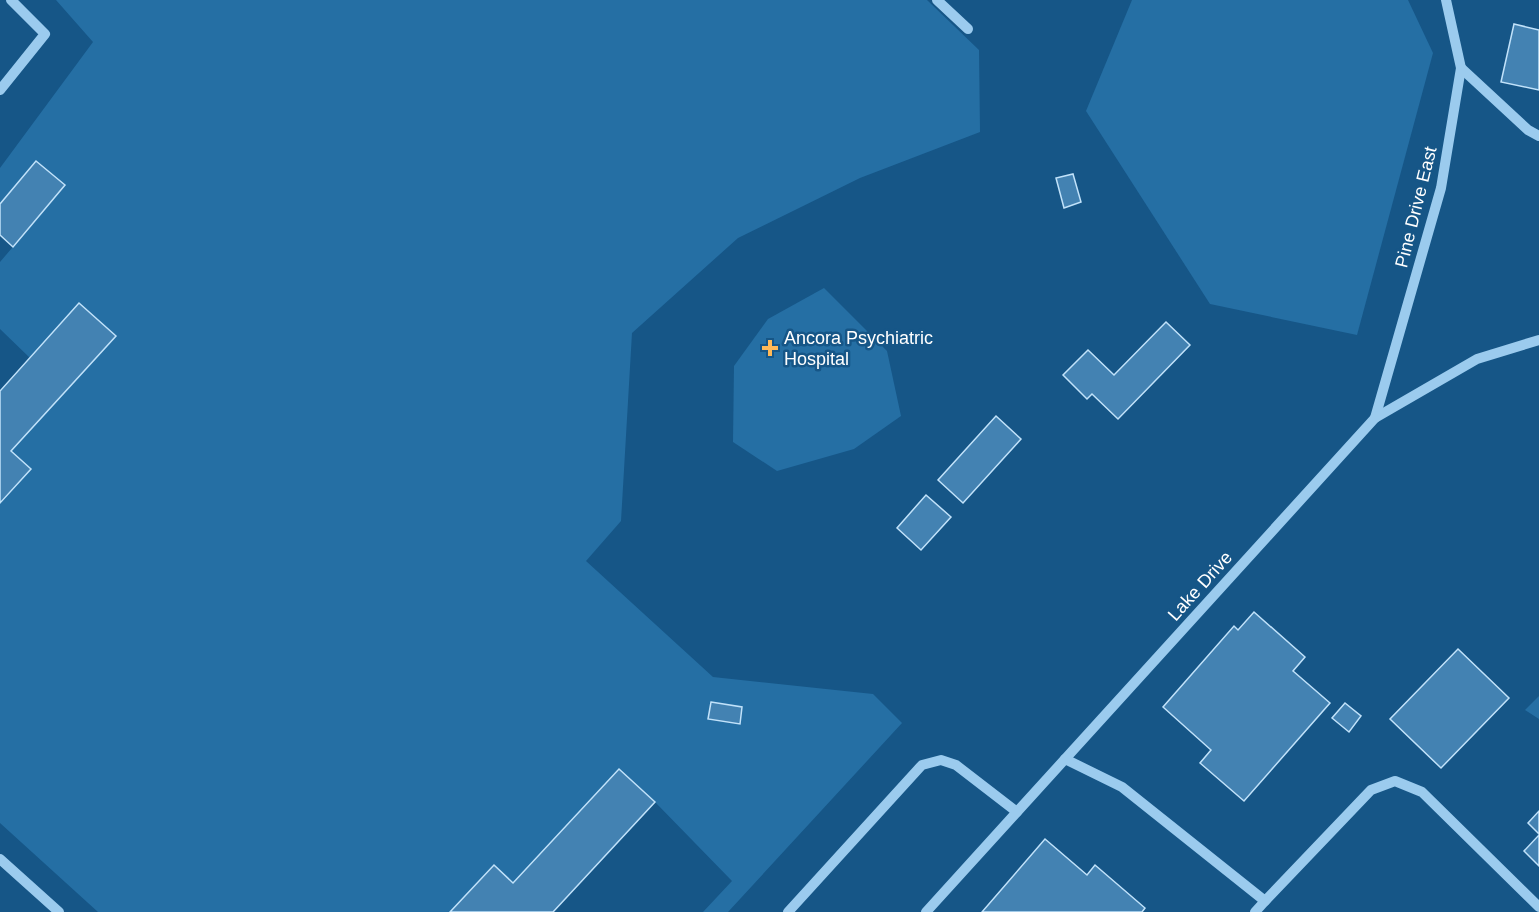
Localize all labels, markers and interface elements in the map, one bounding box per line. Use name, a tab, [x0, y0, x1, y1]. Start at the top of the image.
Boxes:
street label: Pine Drive East	[1391, 144, 1441, 270]
place label: Ancora Psychiatric Hospital	[784, 328, 933, 369]
marker: Ancora Psychiatric Hospital	[761, 339, 779, 357]
street label: Lake Drive	[1164, 547, 1236, 625]

